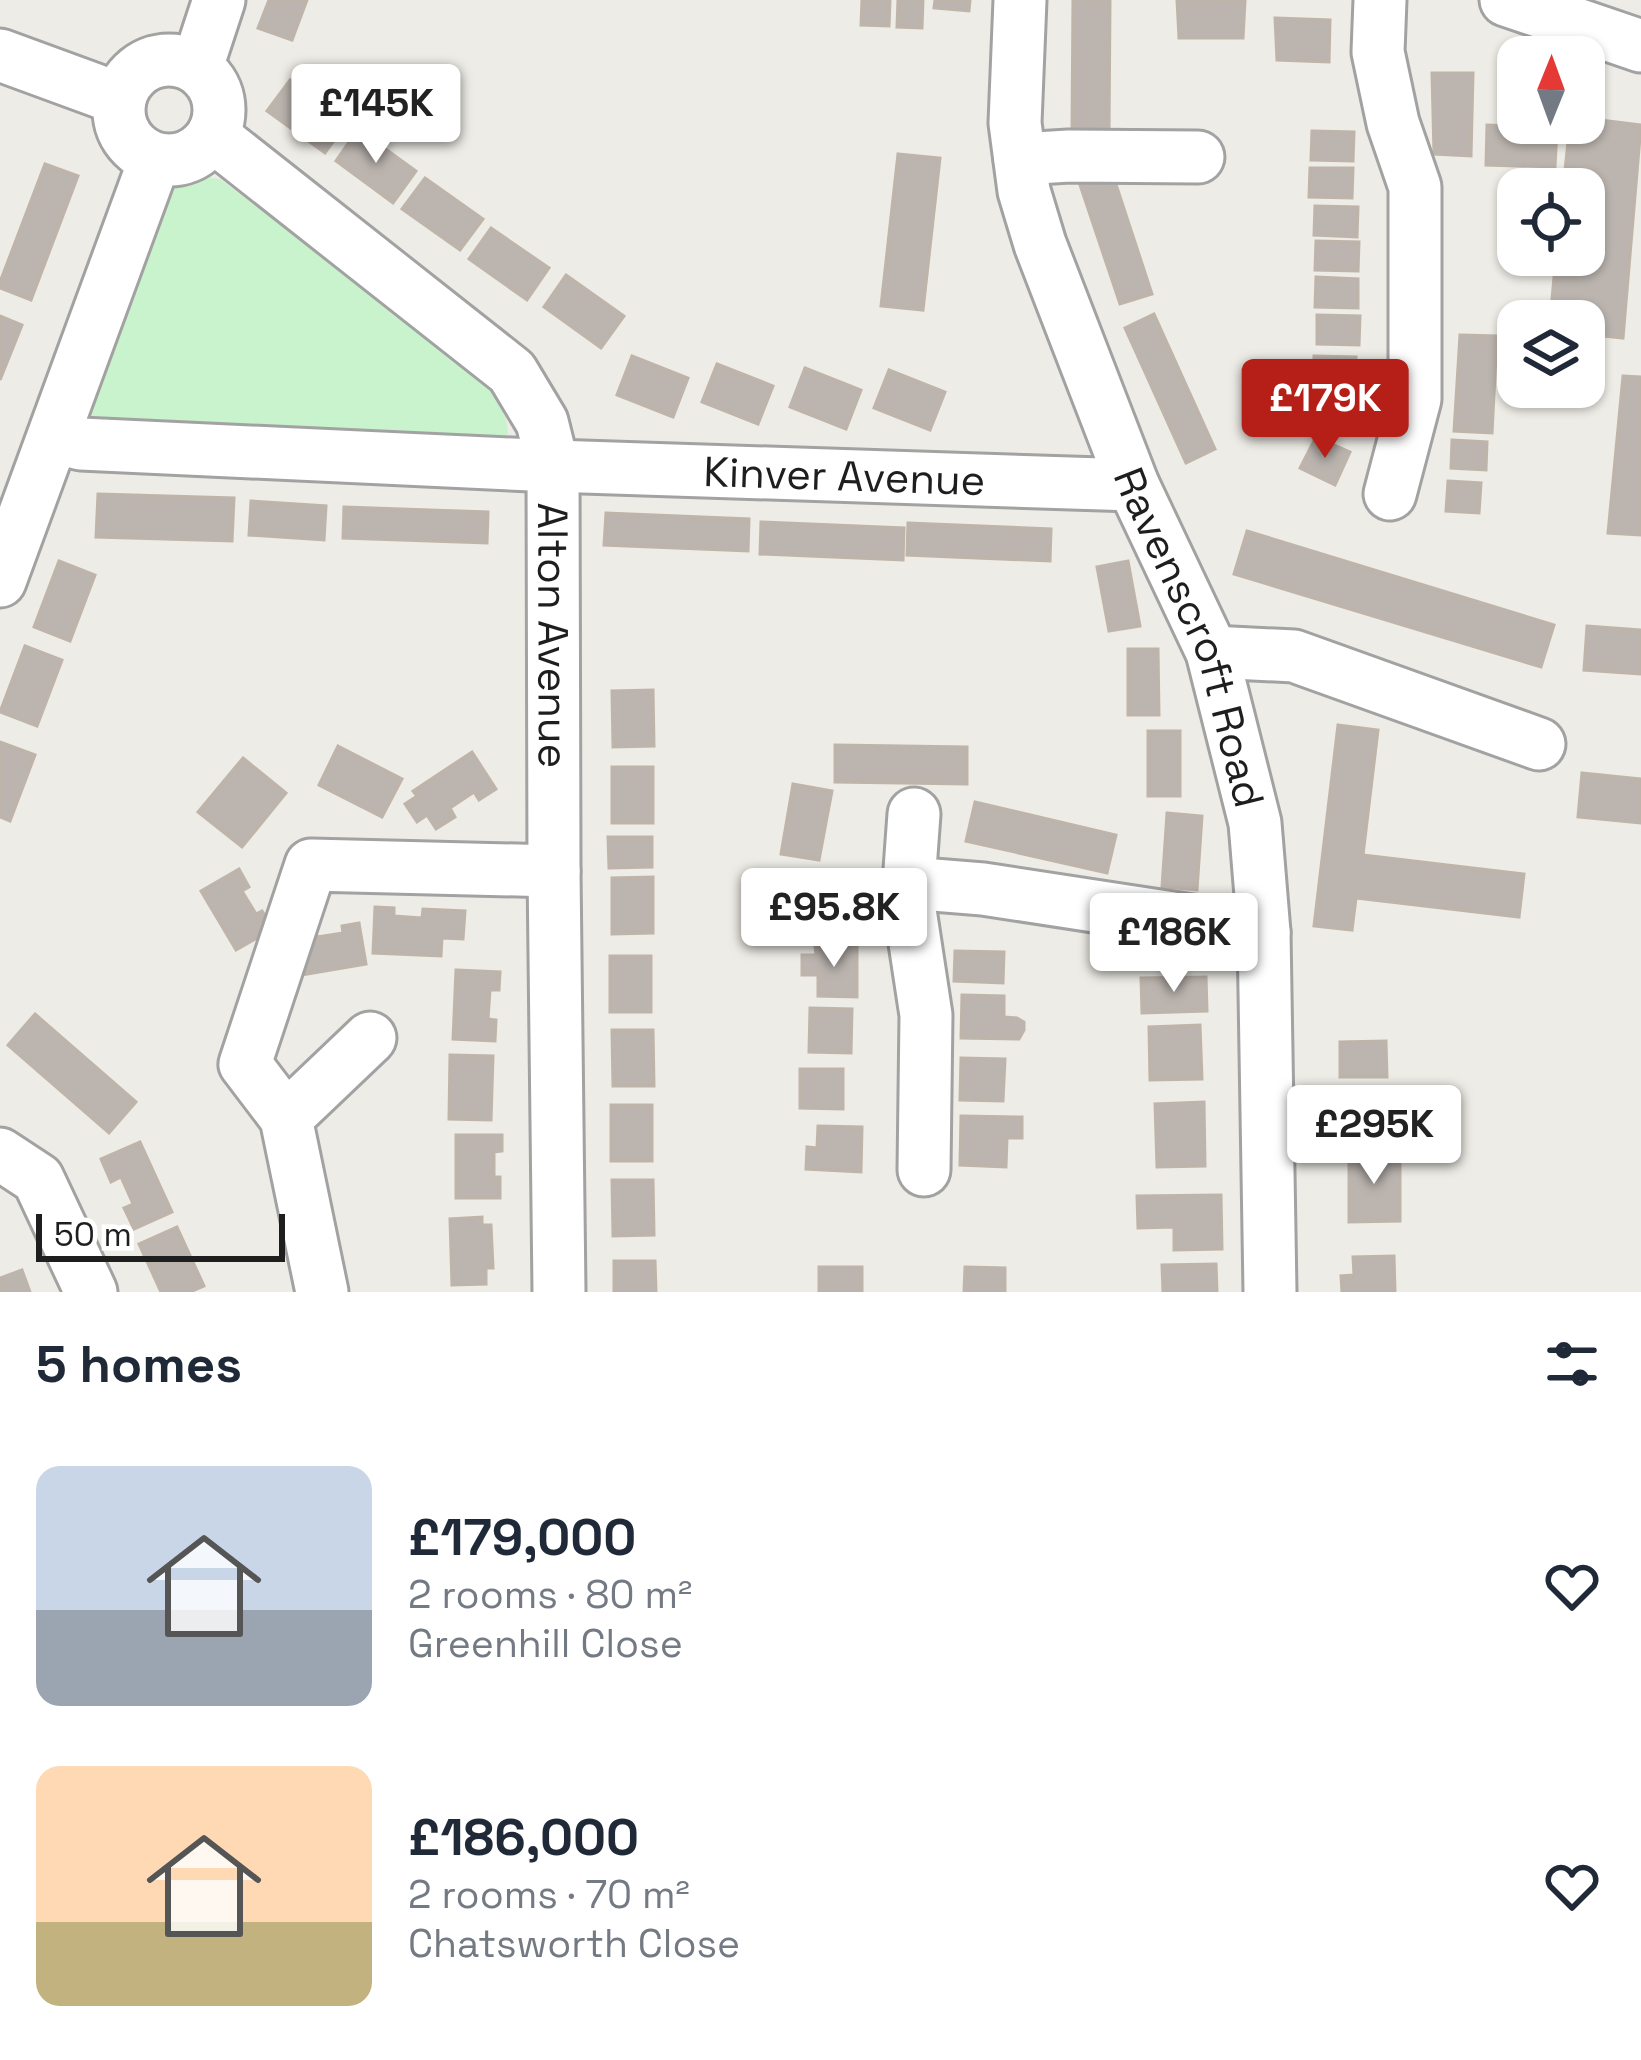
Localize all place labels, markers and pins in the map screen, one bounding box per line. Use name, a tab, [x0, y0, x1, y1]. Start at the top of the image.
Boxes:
pin: £145K	[292, 64, 460, 166]
pin: £179K	[1241, 359, 1409, 461]
pin: £95.8K	[736, 868, 932, 970]
pin: £186K	[1090, 893, 1258, 995]
pin: £295K	[1290, 1085, 1458, 1187]

